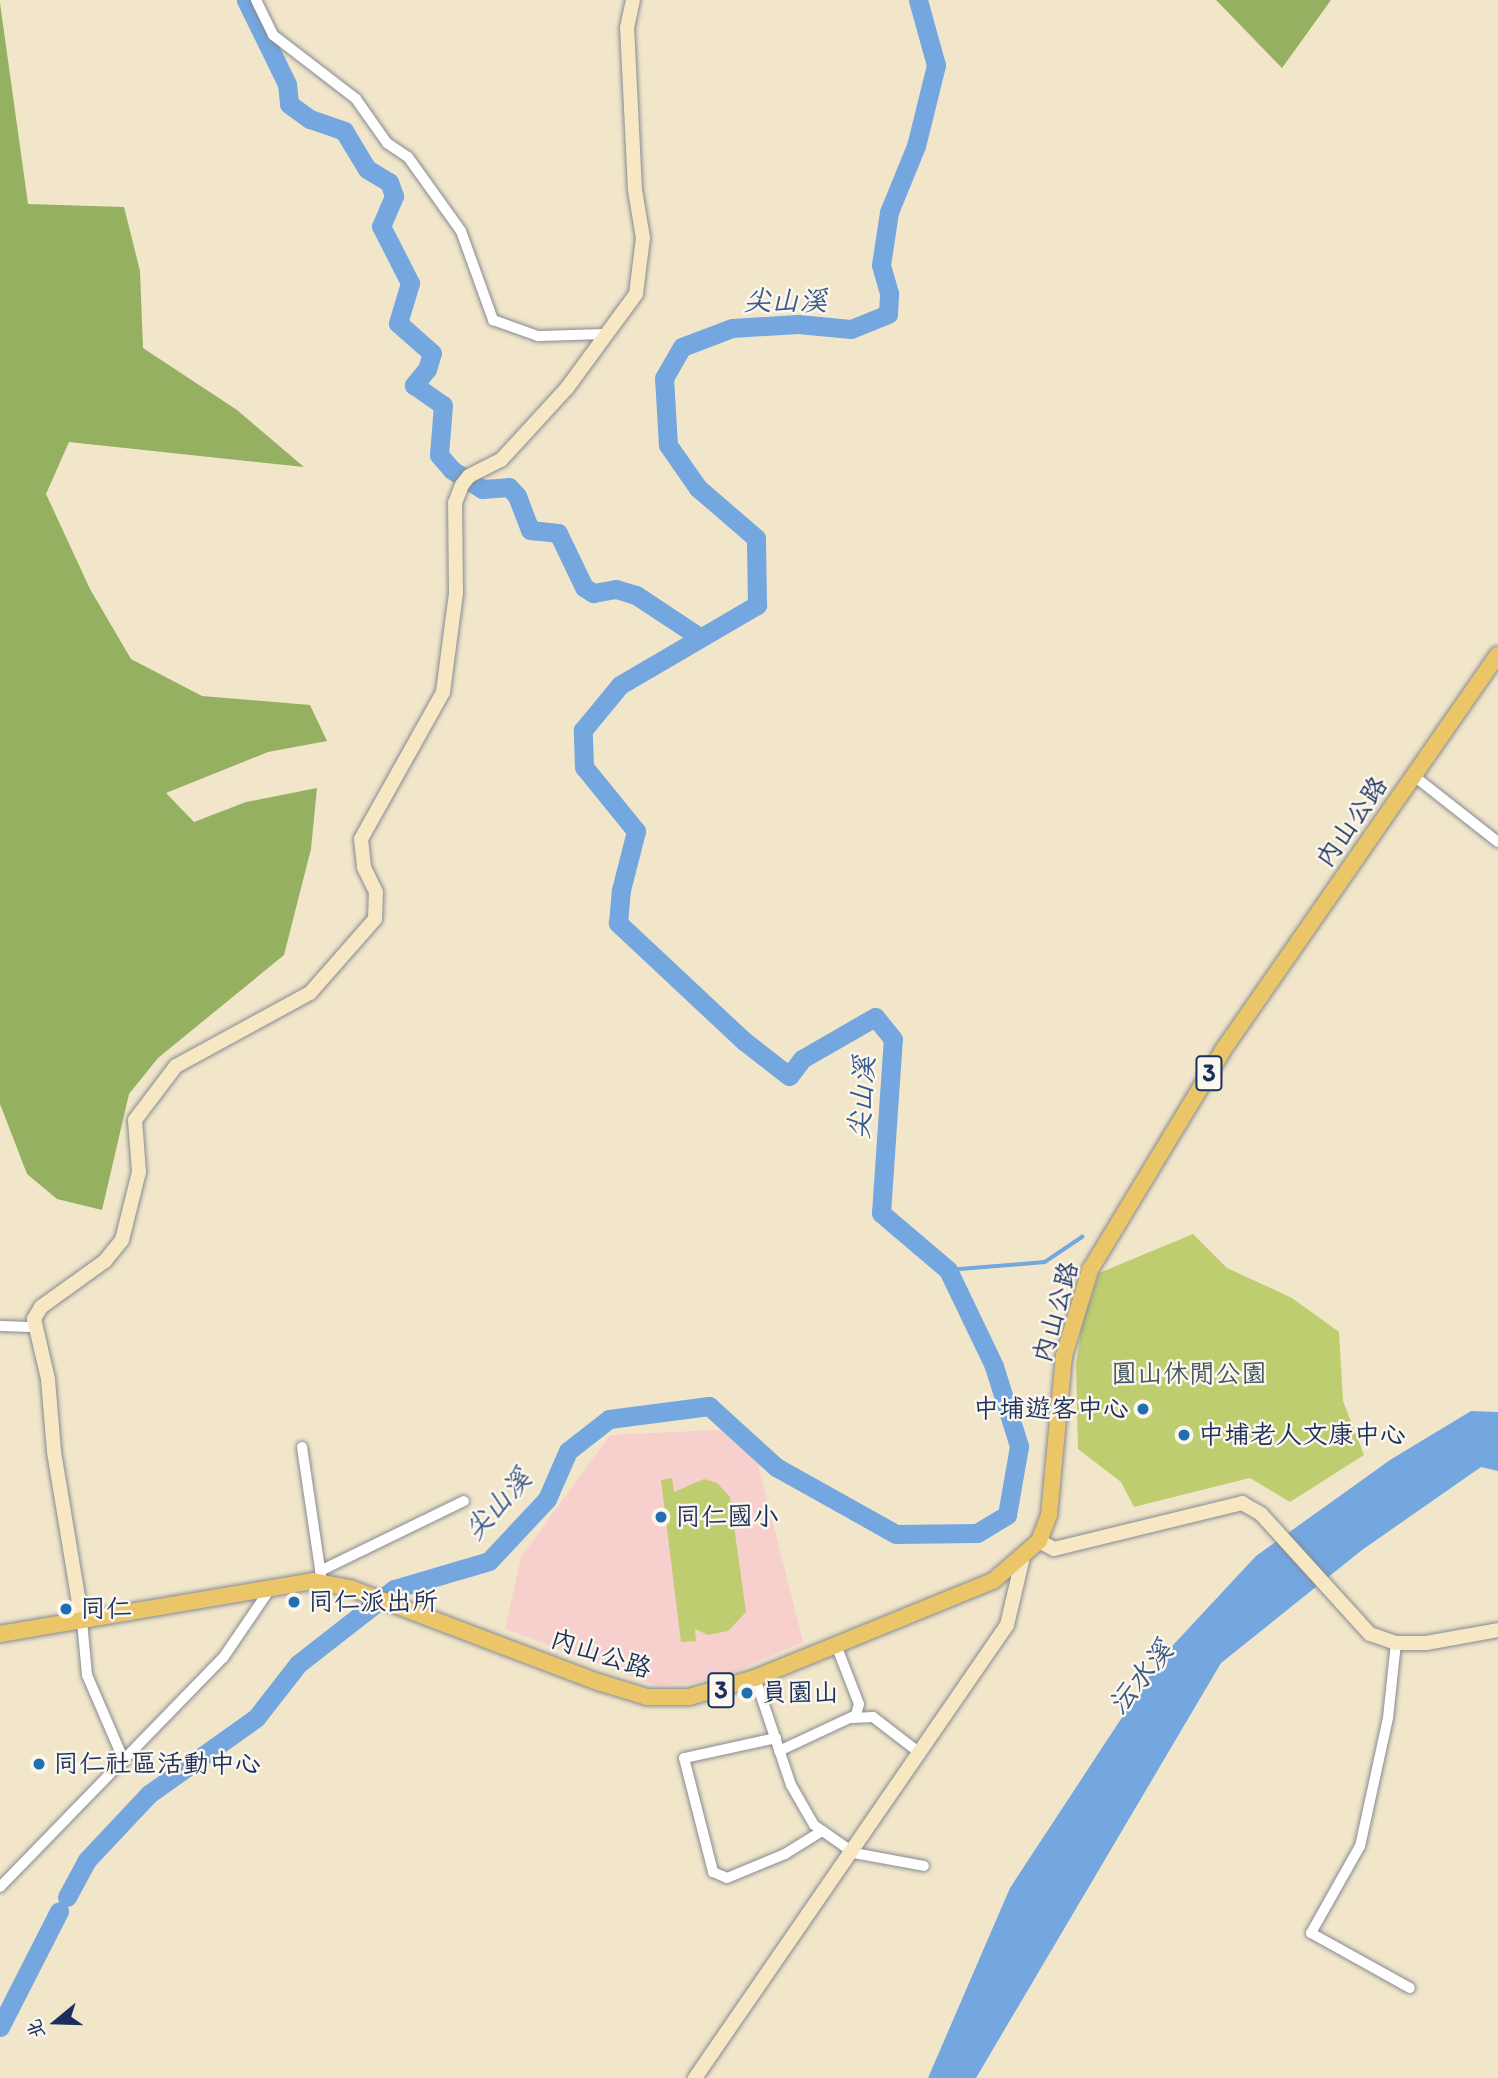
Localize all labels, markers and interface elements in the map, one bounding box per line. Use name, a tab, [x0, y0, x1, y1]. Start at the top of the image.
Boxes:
water label: 尖山溪	[743, 283, 827, 317]
street label: 內山公路	[1309, 770, 1395, 874]
road number: 3	[1195, 1052, 1223, 1093]
water label: 尖山溪	[841, 1055, 881, 1141]
street label: 內山公路	[1027, 1258, 1085, 1366]
park label: 圓山休閒公園	[1111, 1358, 1267, 1390]
place label: 中埔遊客中心	[973, 1393, 1129, 1425]
marker: 中埔遊客中心	[1135, 1401, 1151, 1417]
place label: 中埔老人文康中心	[1198, 1419, 1406, 1451]
marker: 中埔老人文康中心	[1176, 1427, 1192, 1443]
water label: 尖山溪	[456, 1462, 538, 1546]
place label: 同仁國小	[675, 1501, 779, 1533]
marker: 同仁國小	[653, 1509, 669, 1525]
place label: 同仁派出所	[308, 1586, 438, 1618]
place label: 同仁	[80, 1593, 132, 1625]
marker: 同仁派出所	[286, 1594, 302, 1610]
marker: 同仁	[58, 1601, 74, 1617]
street label: 內山公路	[547, 1623, 655, 1685]
water label: 沄水溪	[1101, 1634, 1179, 1720]
road number: 3	[707, 1670, 735, 1710]
place label: 員園山	[761, 1677, 839, 1709]
marker: 員園山	[739, 1685, 755, 1701]
place label: 同仁社區活動中心	[53, 1748, 261, 1780]
marker: 同仁社區活動中心	[31, 1756, 47, 1772]
north arrow	[21, 1987, 91, 2057]
text: 北	[22, 2016, 50, 2042]

